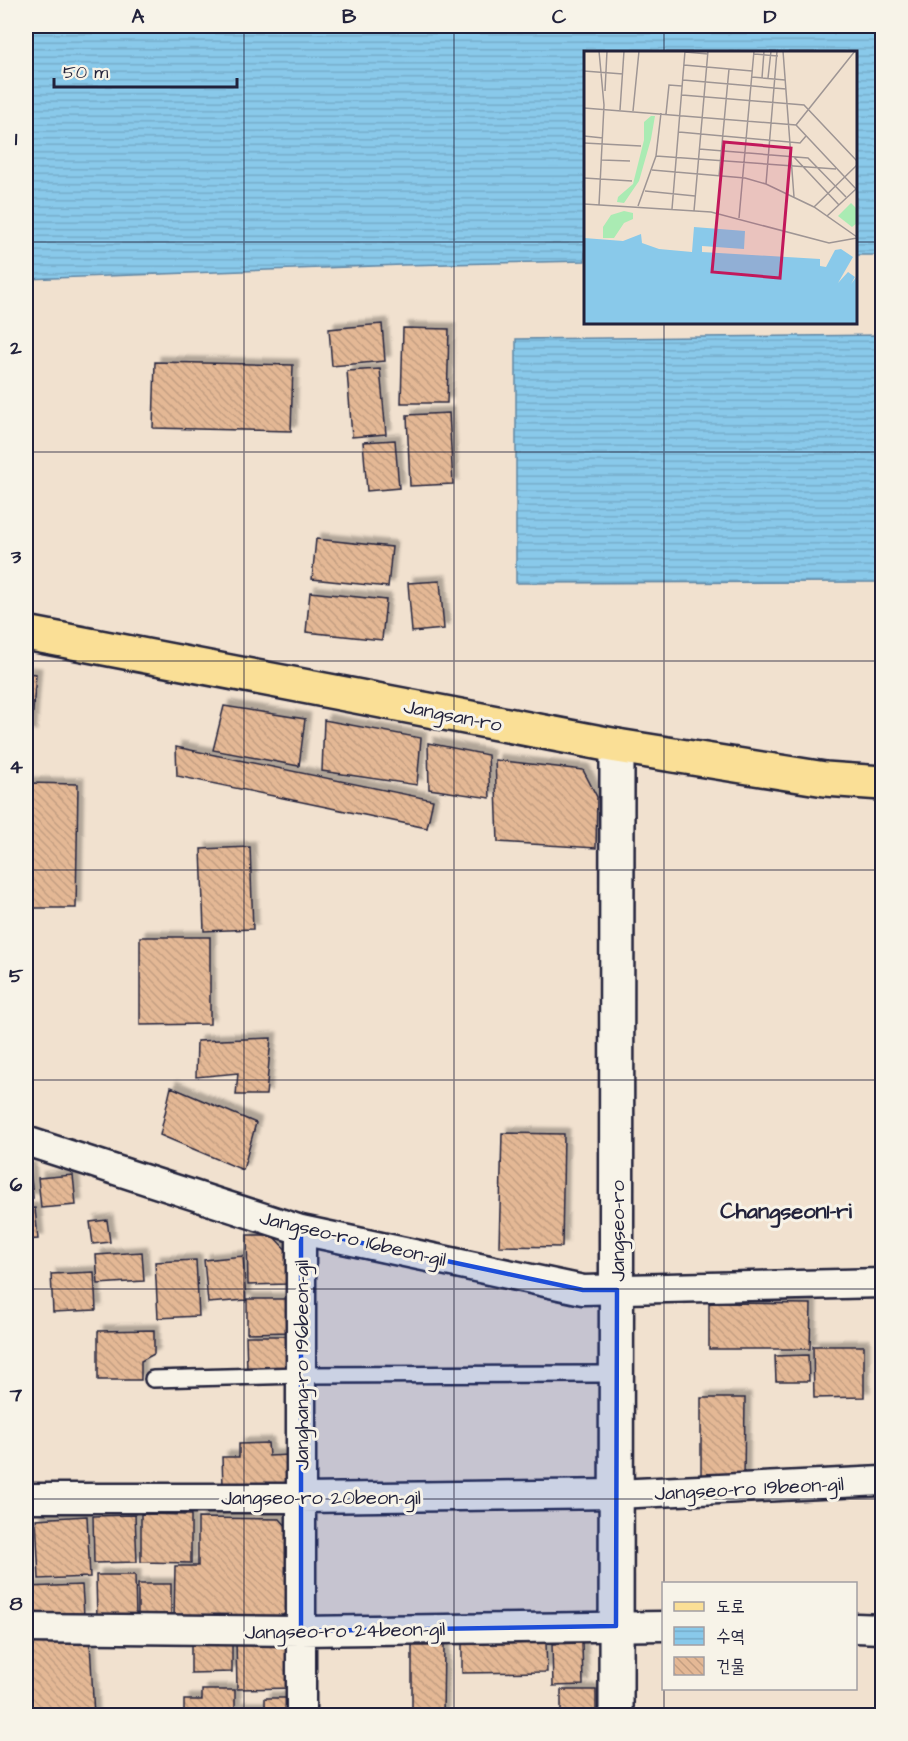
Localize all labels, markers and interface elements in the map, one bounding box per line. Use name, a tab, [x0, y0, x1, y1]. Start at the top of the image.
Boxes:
text: A	[132, 3, 145, 31]
text: B	[342, 3, 357, 31]
text: C	[552, 3, 567, 31]
text: D	[764, 3, 777, 31]
scale bar	[54, 51, 237, 89]
inset map	[584, 51, 857, 324]
text: 50 m	[63, 60, 108, 85]
text: 1	[15, 125, 18, 153]
text: 2	[9, 334, 22, 362]
text: 3	[10, 543, 22, 571]
street label: Jangsan-ro	[401, 693, 504, 740]
text: 4	[9, 753, 23, 781]
text: 5	[9, 962, 24, 990]
text: 6	[10, 1171, 23, 1199]
street label: Jangseo-ro	[604, 1180, 633, 1282]
district label: Changseon1-ri	[720, 1196, 852, 1228]
street label: Jangseo-ro 16beon-gil	[256, 1204, 449, 1275]
street label: Janghang-ro 196beon-gil	[288, 1260, 317, 1470]
text: 7	[9, 1381, 23, 1409]
street label: Jangseo-ro 19beon-gil	[654, 1470, 845, 1509]
street label: Jangseo-ro 20beon-gil	[221, 1484, 421, 1513]
legend	[662, 1582, 857, 1690]
text: 8	[10, 1590, 23, 1618]
text: 도로	[716, 1594, 745, 1619]
street label: Jangseo-ro 24beon-gil	[244, 1615, 446, 1648]
text: 수역	[716, 1624, 745, 1649]
text: 건물	[716, 1654, 745, 1679]

